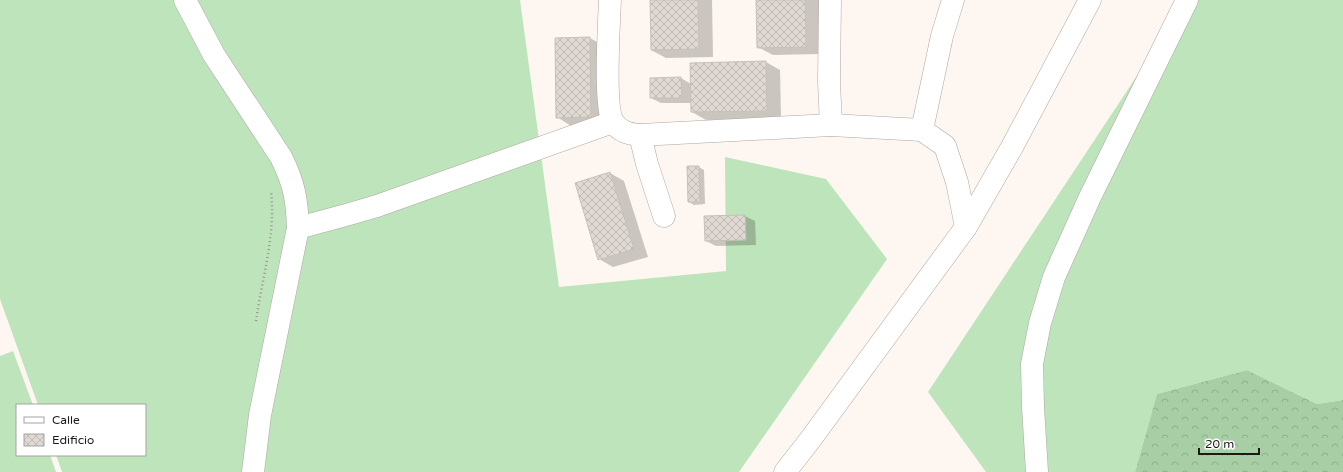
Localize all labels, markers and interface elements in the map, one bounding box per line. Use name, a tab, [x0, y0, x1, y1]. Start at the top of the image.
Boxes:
legend	[16, 404, 146, 456]
text: Calle	[52, 413, 80, 427]
scale bar	[1199, 430, 1259, 456]
text: Edificio	[52, 433, 94, 447]
text: 20 m	[1205, 437, 1234, 451]

